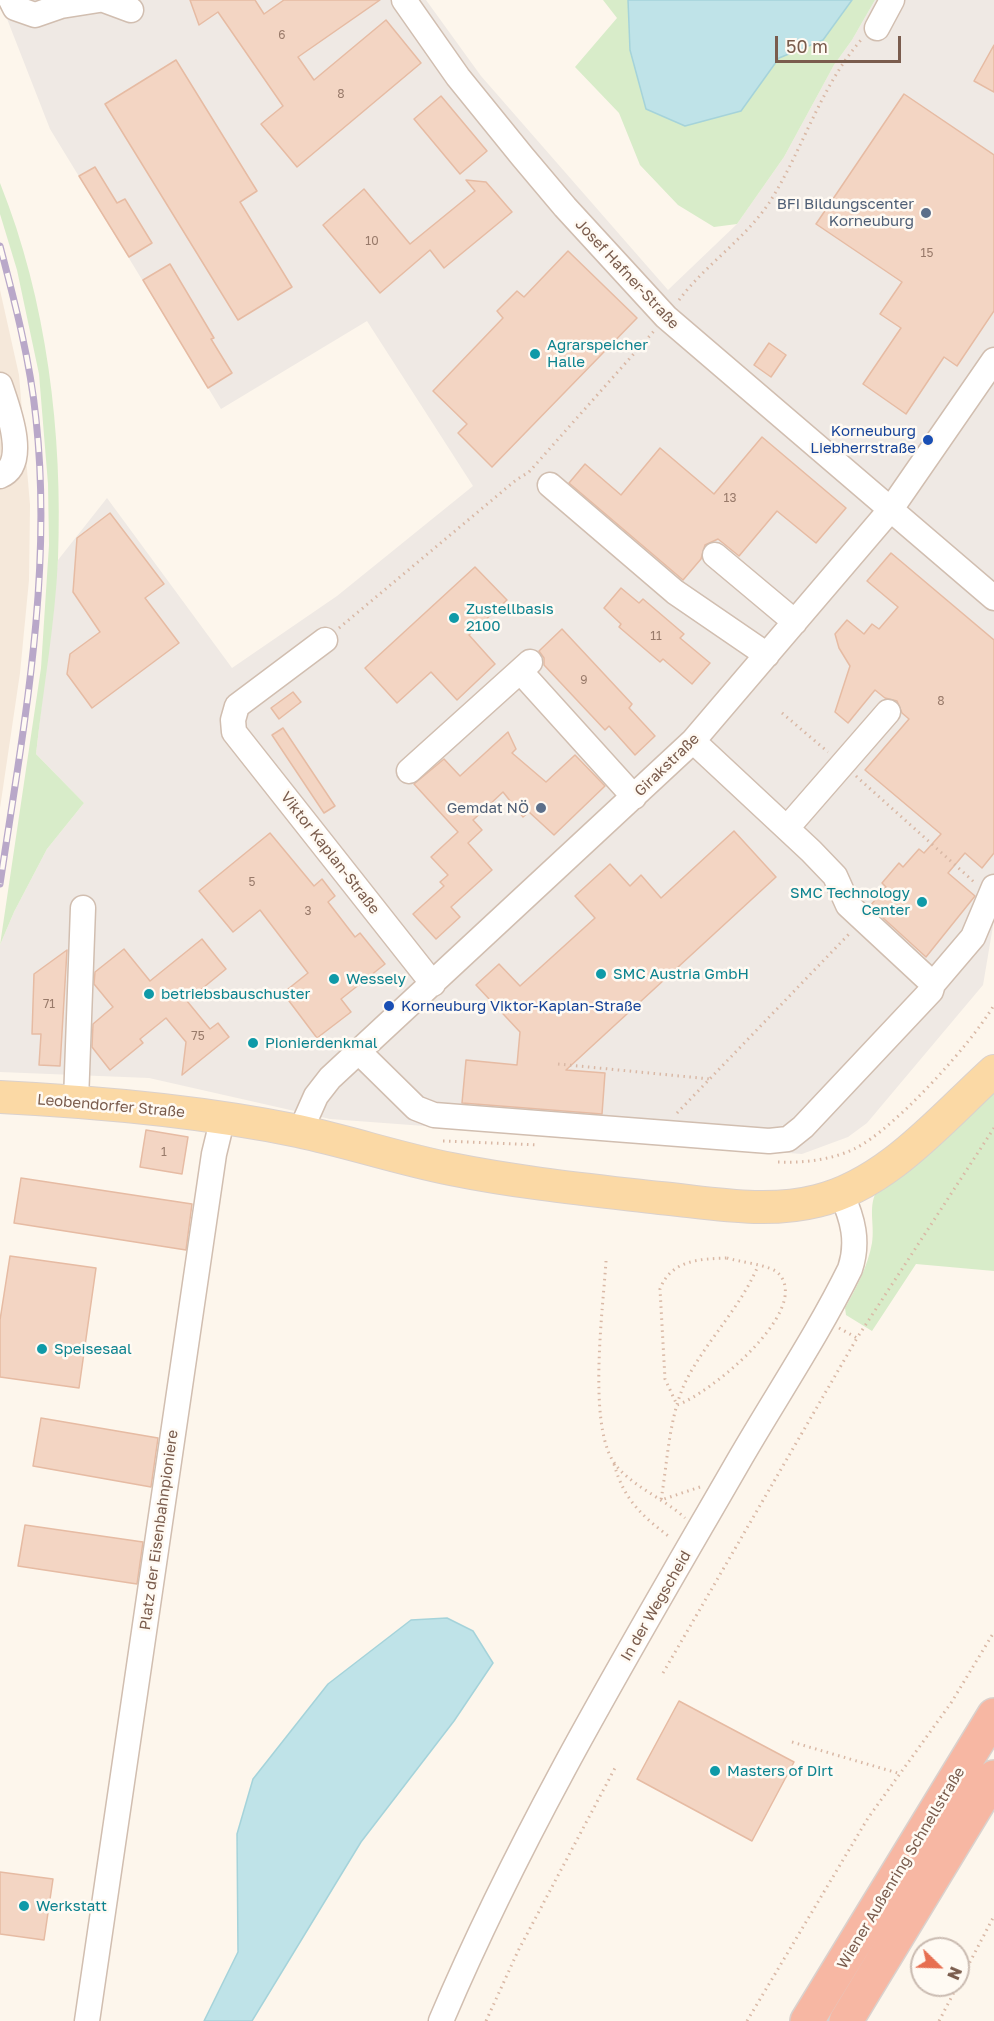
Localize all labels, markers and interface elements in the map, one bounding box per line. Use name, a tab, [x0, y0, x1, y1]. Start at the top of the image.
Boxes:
scale bar	[778, 24, 904, 62]
house number: 6	[278, 28, 286, 42]
text: 50 m	[786, 35, 828, 57]
house number: 8	[337, 87, 345, 101]
place label: BFI Bildungscenter Korneuburg	[777, 195, 914, 230]
marker: BFI Bildungscenter Korneuburg	[919, 206, 933, 220]
street label: Josef Hafner-Straße	[571, 215, 683, 333]
house number: 10	[365, 234, 379, 248]
house number: 15	[921, 246, 933, 260]
place label: Agrarspeicher Halle	[547, 336, 648, 371]
marker: Agrarspeicher Halle	[528, 347, 542, 361]
place label: Korneuburg Liebherrstraße	[810, 422, 916, 457]
marker: Korneuburg Liebherrstraße	[921, 433, 935, 447]
house number: 13	[724, 491, 736, 505]
place label: Zustellbasis 2100	[466, 600, 554, 635]
marker: Zustellbasis 2100	[447, 611, 461, 625]
house number: 11	[650, 629, 662, 643]
house number: 9	[580, 673, 588, 687]
house number: 8	[937, 694, 945, 708]
street label: Girakstraße	[631, 730, 703, 800]
street label: Viktor Kaplan-Straße	[277, 788, 383, 918]
place label: Gemdat NÖ	[447, 799, 529, 817]
marker: Gemdat NÖ	[534, 801, 548, 815]
house number: 5	[249, 875, 255, 889]
place label: SMC Technology Center	[790, 884, 910, 919]
marker: SMC Technology Center	[915, 895, 929, 909]
house number: 3	[304, 904, 312, 918]
place label: SMC Austria GmbH	[613, 965, 749, 983]
marker: SMC Austria GmbH	[594, 967, 608, 981]
place label: Wessely	[346, 970, 406, 988]
marker: Wessely	[327, 972, 341, 986]
place label: betriebsbauschuster	[161, 985, 310, 1003]
marker: betriebsbauschuster	[142, 987, 156, 1001]
house number: 71	[43, 997, 55, 1011]
place label: Korneuburg Viktor-Kaplan-Straße	[401, 997, 641, 1015]
marker: Korneuburg Viktor-Kaplan-Straße	[382, 999, 396, 1013]
house number: 75	[191, 1029, 205, 1043]
place label: Pionierdenkmal	[265, 1034, 378, 1052]
marker: Pionierdenkmal	[246, 1036, 260, 1050]
street label: Leobendorfer Straße	[36, 1091, 186, 1121]
house number: 1	[161, 1145, 167, 1159]
place label: Speisesaal	[54, 1340, 132, 1358]
marker: Speisesaal	[35, 1342, 49, 1356]
street label: Platz der Eisenbahnpioniere	[136, 1429, 182, 1631]
street label: In der Wegscheid	[617, 1548, 695, 1664]
place label: Masters of Dirt	[727, 1762, 833, 1780]
marker: Masters of Dirt	[708, 1764, 722, 1778]
street label: Wiener Außenring Schnellstraße	[833, 1764, 969, 1972]
place label: Werkstatt	[36, 1897, 107, 1915]
marker: Werkstatt	[17, 1899, 31, 1913]
north arrow	[910, 1937, 970, 1997]
text: N	[943, 1964, 966, 1983]

